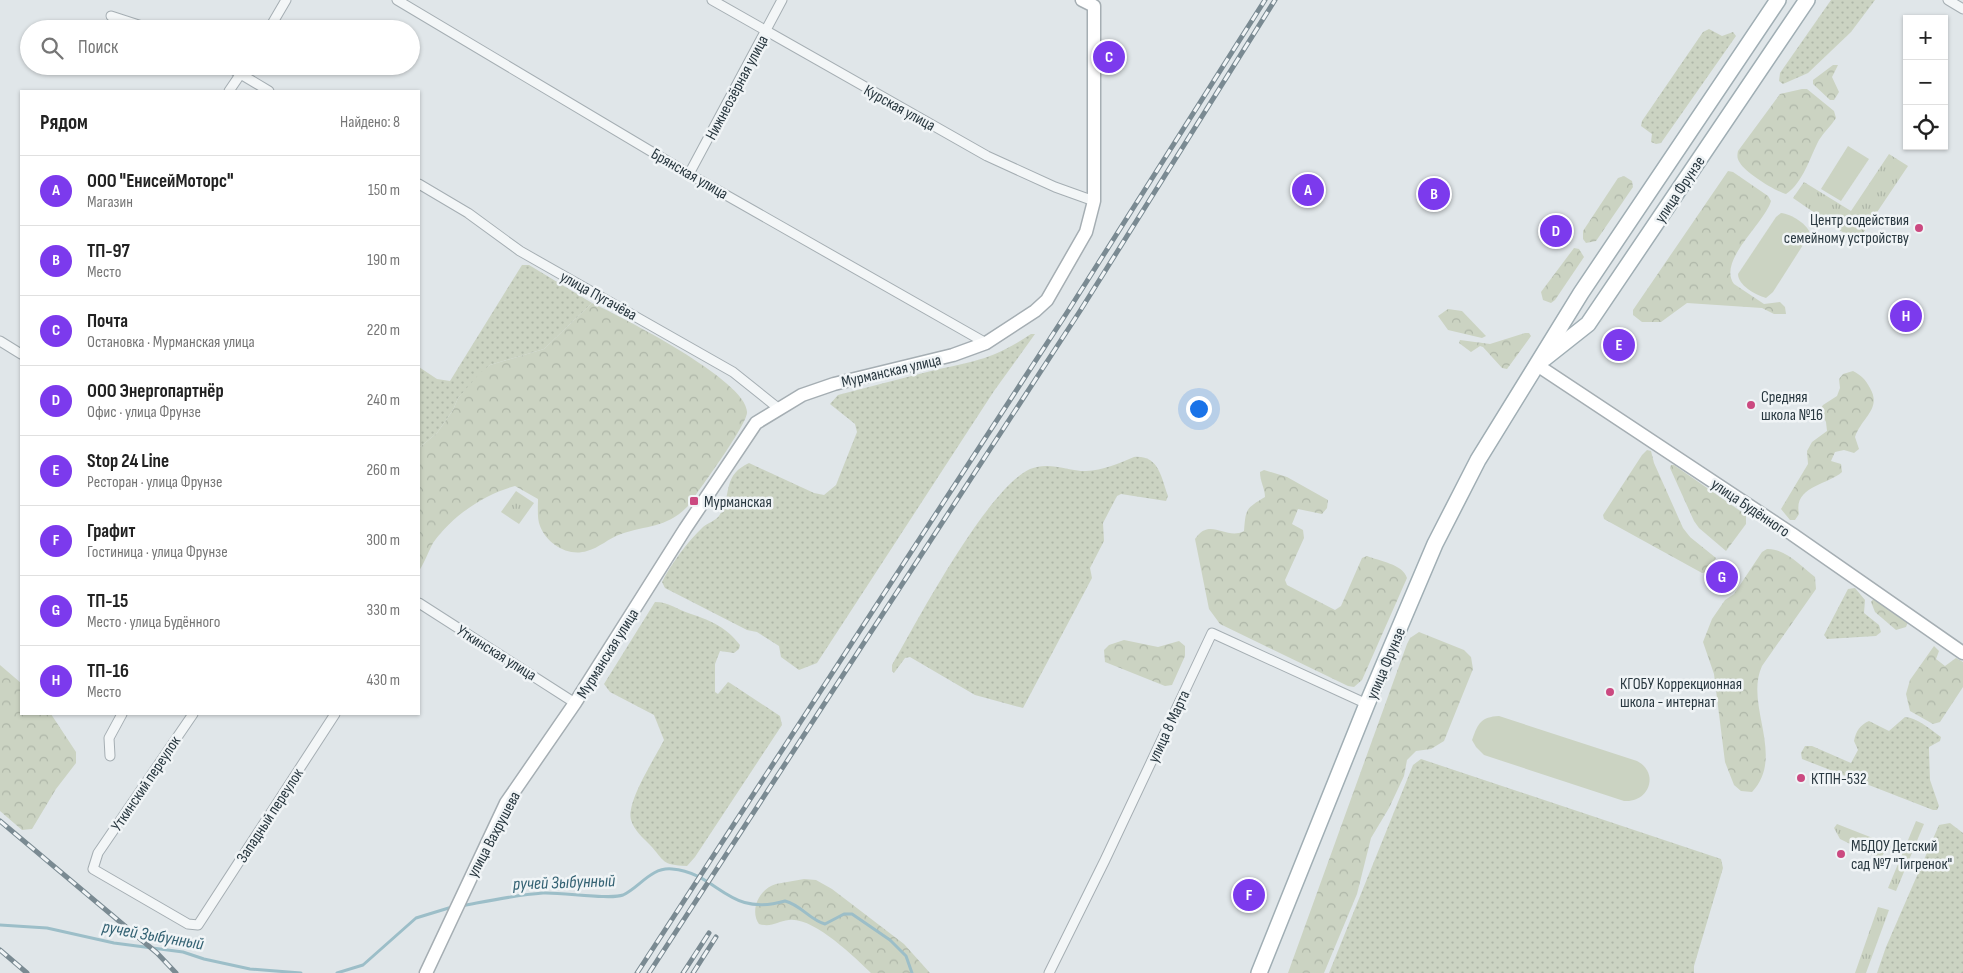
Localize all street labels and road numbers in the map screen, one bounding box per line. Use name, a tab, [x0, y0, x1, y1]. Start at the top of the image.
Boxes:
street label: Нижнеозёрная улица	[702, 32, 773, 143]
street label: Курская улица	[860, 81, 938, 136]
street label: Брянская улица	[647, 145, 731, 204]
street label: улица Фрунзе	[1651, 153, 1709, 227]
street label: улица Пугачёва	[557, 268, 640, 325]
street label: Мурманская улица	[840, 351, 943, 392]
street label: улица Будённого	[1707, 475, 1793, 542]
street label: Мурманская улица	[573, 606, 643, 702]
street label: Уткинская улица	[453, 621, 540, 685]
street label: улица Фрунзе	[1363, 625, 1410, 702]
street label: улица 8 Марта	[1144, 687, 1194, 766]
street label: Уткинский переулок	[107, 732, 186, 835]
street label: Западный переулок	[233, 764, 308, 866]
street label: улица Вахрушева	[464, 788, 525, 881]

